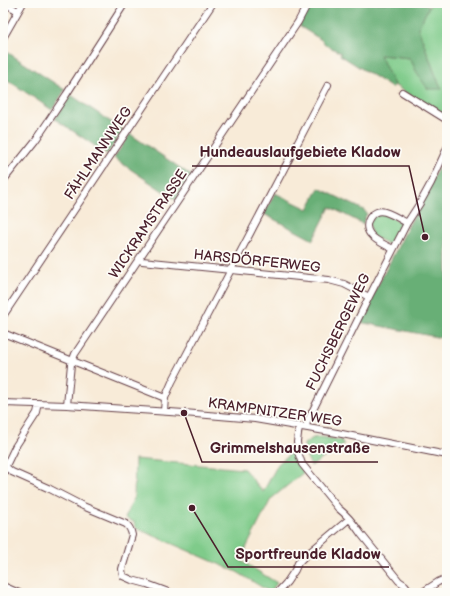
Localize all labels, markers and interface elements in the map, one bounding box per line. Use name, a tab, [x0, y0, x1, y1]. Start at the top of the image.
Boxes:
street label: FÄHLMANNWEG	[61, 103, 136, 203]
callout: Hundeauslaufgebiete Kladow	[192, 139, 409, 166]
text: Hundeauslaufgebiete Kladow	[199, 143, 401, 162]
street label: WICKRAMSTRASSE	[105, 166, 191, 282]
street label: HARSDÖRFERWEG	[193, 245, 322, 276]
street label: FUCHSBERGEWEG	[302, 270, 374, 393]
street label: KRAMPNITZER WEG	[207, 394, 344, 430]
callout: Grimmelshausenstraße	[202, 435, 378, 462]
text: Grimmelshausenstraße	[210, 439, 370, 458]
callout: Sportfreunde Kladow	[228, 540, 389, 567]
text: Sportfreunde Kladow	[235, 545, 381, 564]

